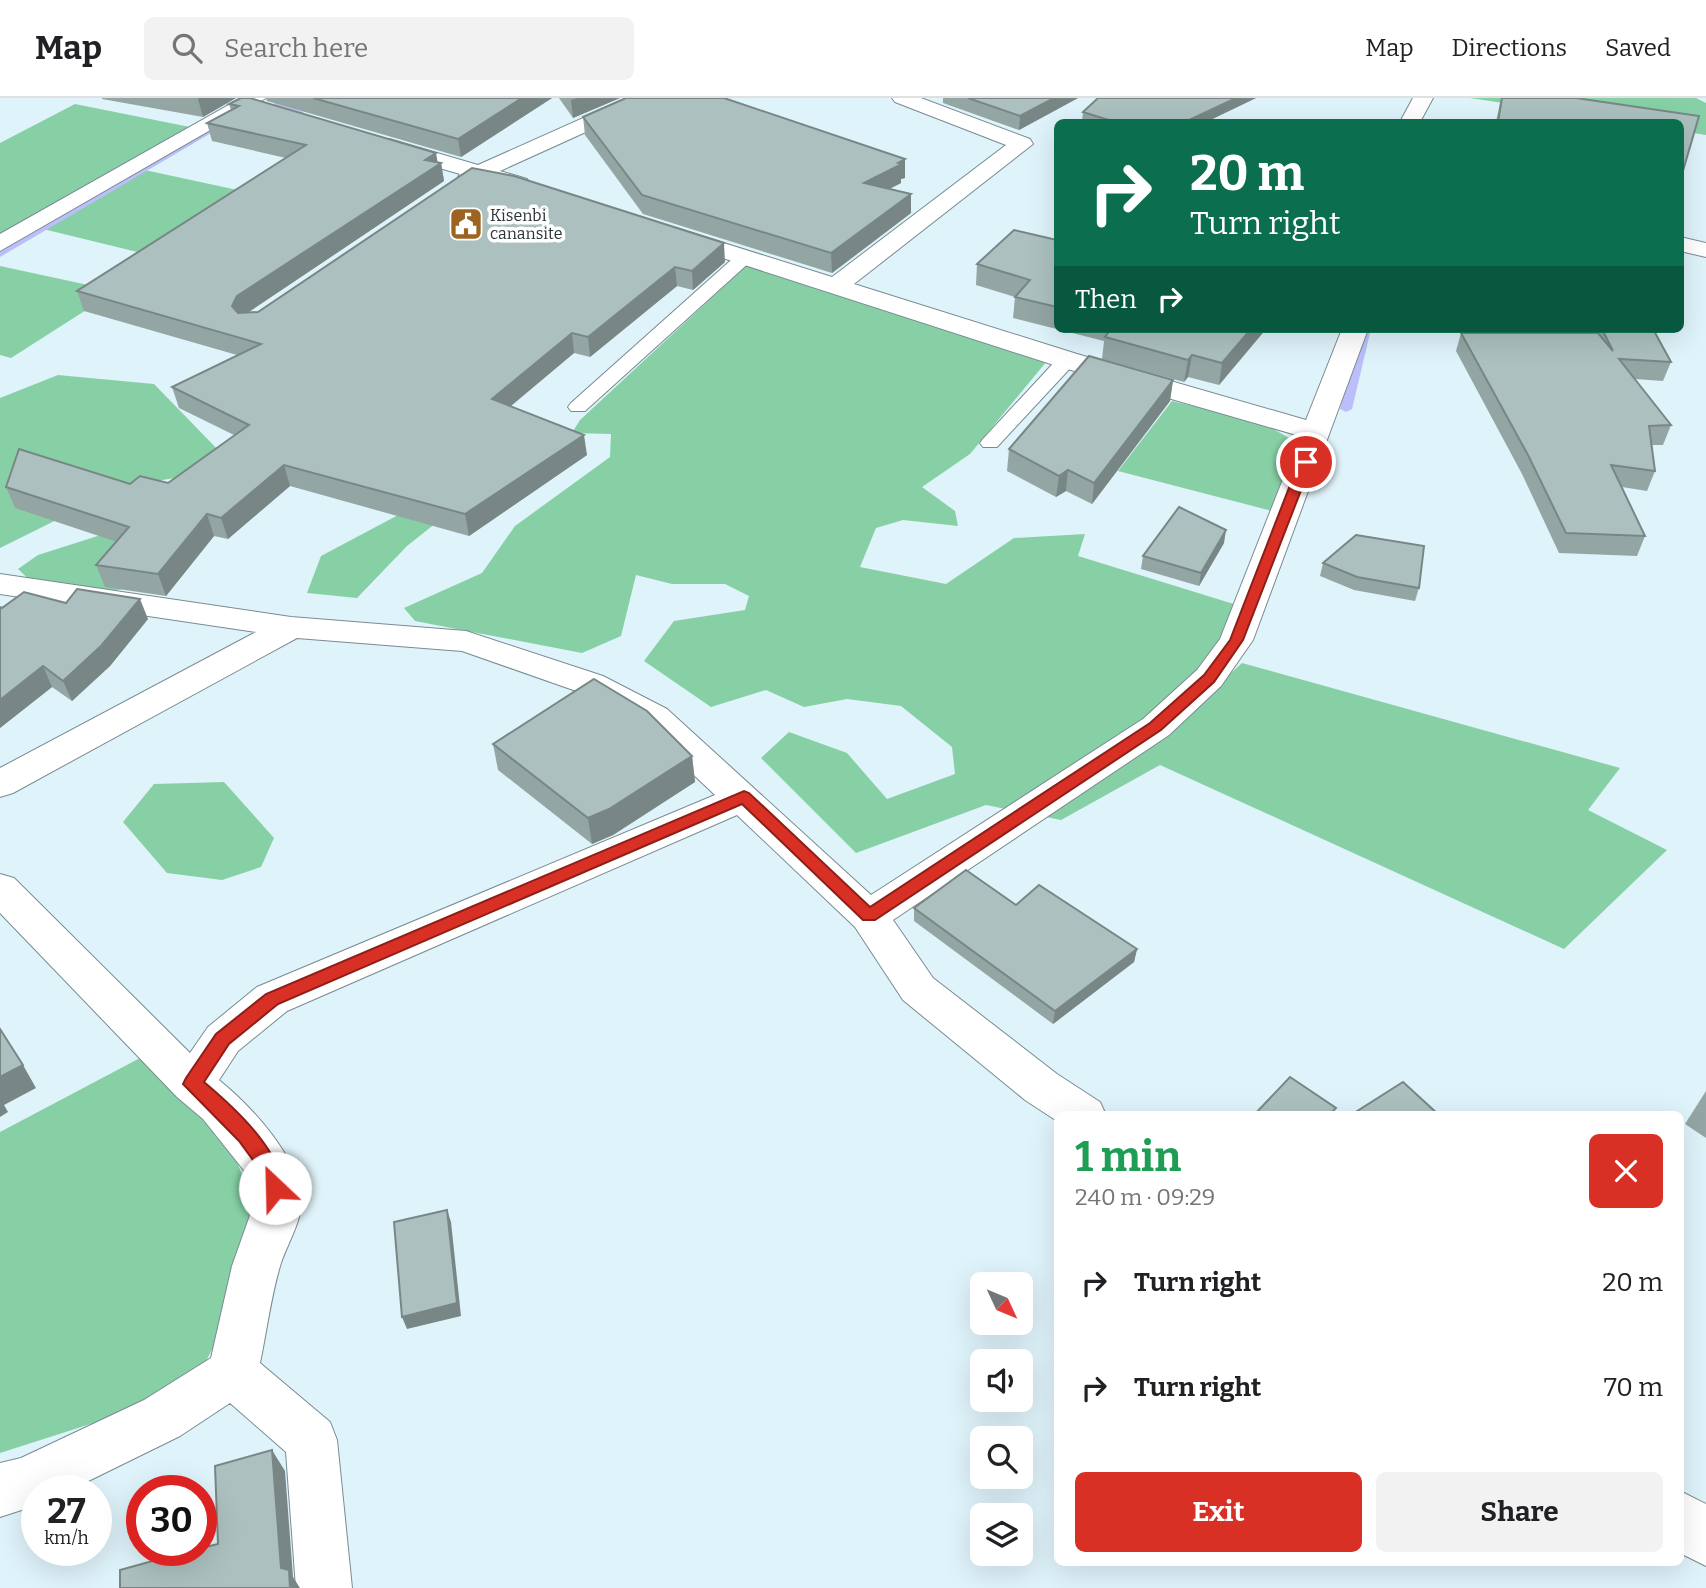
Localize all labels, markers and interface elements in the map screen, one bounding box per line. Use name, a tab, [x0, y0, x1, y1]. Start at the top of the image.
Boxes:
search box	[144, 17, 634, 80]
text: Map	[35, 28, 102, 68]
icon: search	[168, 29, 206, 67]
text: Search here	[224, 33, 368, 64]
text: Map	[1365, 34, 1414, 62]
text: Directions	[1452, 34, 1567, 62]
text: Saved	[1605, 34, 1671, 62]
text: 20 m	[1190, 144, 1304, 203]
icon: right	[1075, 147, 1166, 238]
text: Turn right	[1190, 204, 1341, 242]
public building icon: Kisenbi canansite	[447, 205, 485, 243]
place label: Kisenbi canansite	[490, 206, 562, 243]
icon: right	[1151, 280, 1189, 318]
text: Then	[1075, 284, 1137, 315]
pin	[1276, 432, 1336, 492]
icon: arrive	[1287, 443, 1325, 481]
text: 1 min	[1075, 1132, 1181, 1182]
button: close	[1589, 1134, 1663, 1208]
position arrow	[238, 1151, 312, 1225]
text: 240 m · 09:29	[1075, 1183, 1215, 1211]
icon: right	[1075, 1264, 1113, 1302]
text: Turn right	[1134, 1267, 1261, 1298]
text: 20 m	[1602, 1267, 1663, 1298]
north arrow	[970, 1272, 1032, 1335]
map controls	[970, 1272, 1033, 1566]
button: sound	[970, 1349, 1033, 1412]
icon: right	[1075, 1369, 1113, 1407]
text: Turn right	[1134, 1372, 1261, 1403]
text: 70 m	[1604, 1372, 1663, 1403]
button: search	[970, 1426, 1033, 1489]
button: Exit	[1075, 1472, 1362, 1552]
button: Share	[1376, 1472, 1663, 1552]
speed limit sign: 30	[126, 1475, 217, 1566]
text: 27	[47, 1490, 86, 1532]
button: layers	[970, 1503, 1033, 1566]
text: km/h	[44, 1527, 89, 1549]

